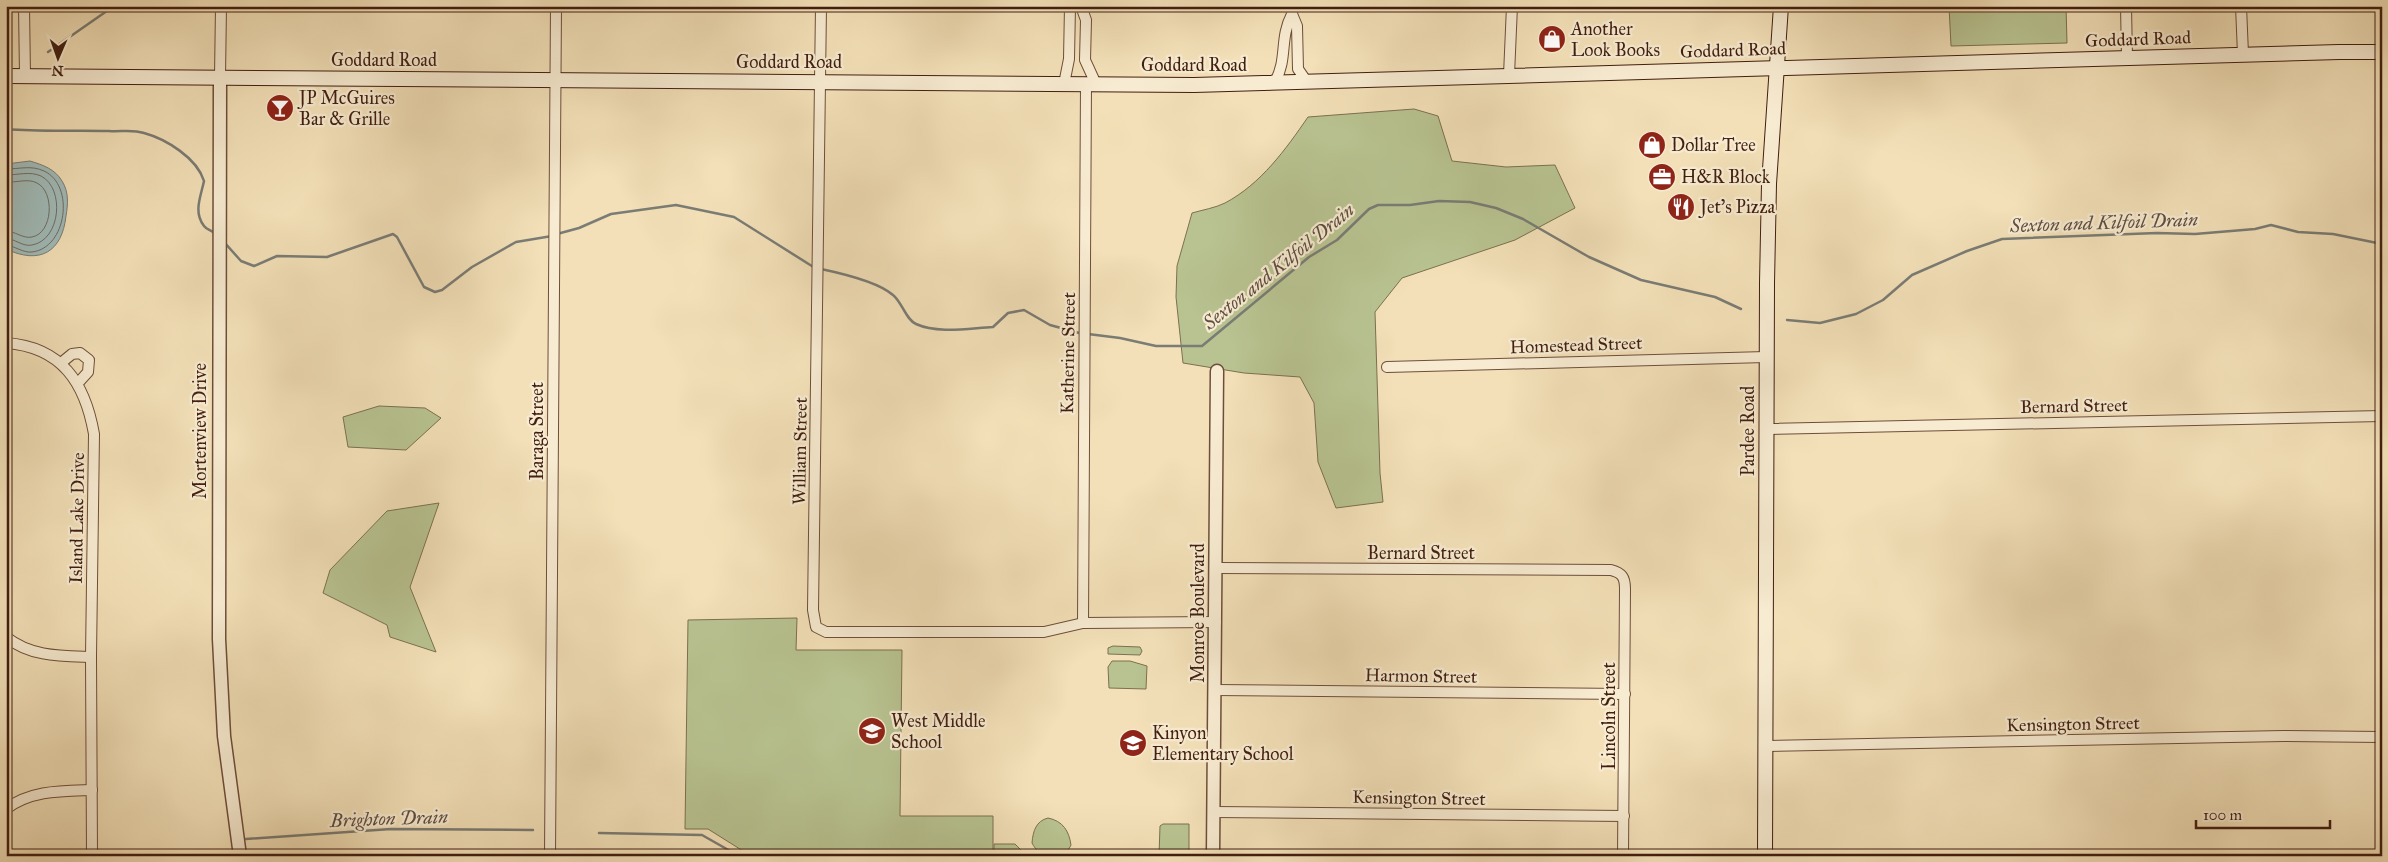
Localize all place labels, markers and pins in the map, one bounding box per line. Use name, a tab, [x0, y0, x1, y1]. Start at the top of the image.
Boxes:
place label: Another Look Books	[1570, 18, 1660, 61]
shop icon: Another Look Books	[1537, 24, 1567, 54]
place label: JP McGuires Bar & Grille	[297, 87, 395, 130]
bar icon: JP McGuires Bar & Grille	[265, 93, 295, 123]
shop icon: Dollar Tree	[1637, 130, 1667, 160]
place label: Dollar Tree	[1671, 134, 1756, 156]
office icon: H&R Block	[1647, 162, 1677, 192]
place label: H&R Block	[1681, 166, 1771, 188]
restaurant icon: Jet's Pizza	[1666, 192, 1696, 222]
place label: Jet's Pizza	[1698, 196, 1775, 219]
place label: West Middle School	[891, 710, 985, 753]
school or university icon: West Middle School	[857, 716, 887, 746]
place label: Kinyon Elementary School	[1152, 722, 1294, 765]
school or university icon: Kinyon Elementary School	[1118, 728, 1148, 758]

